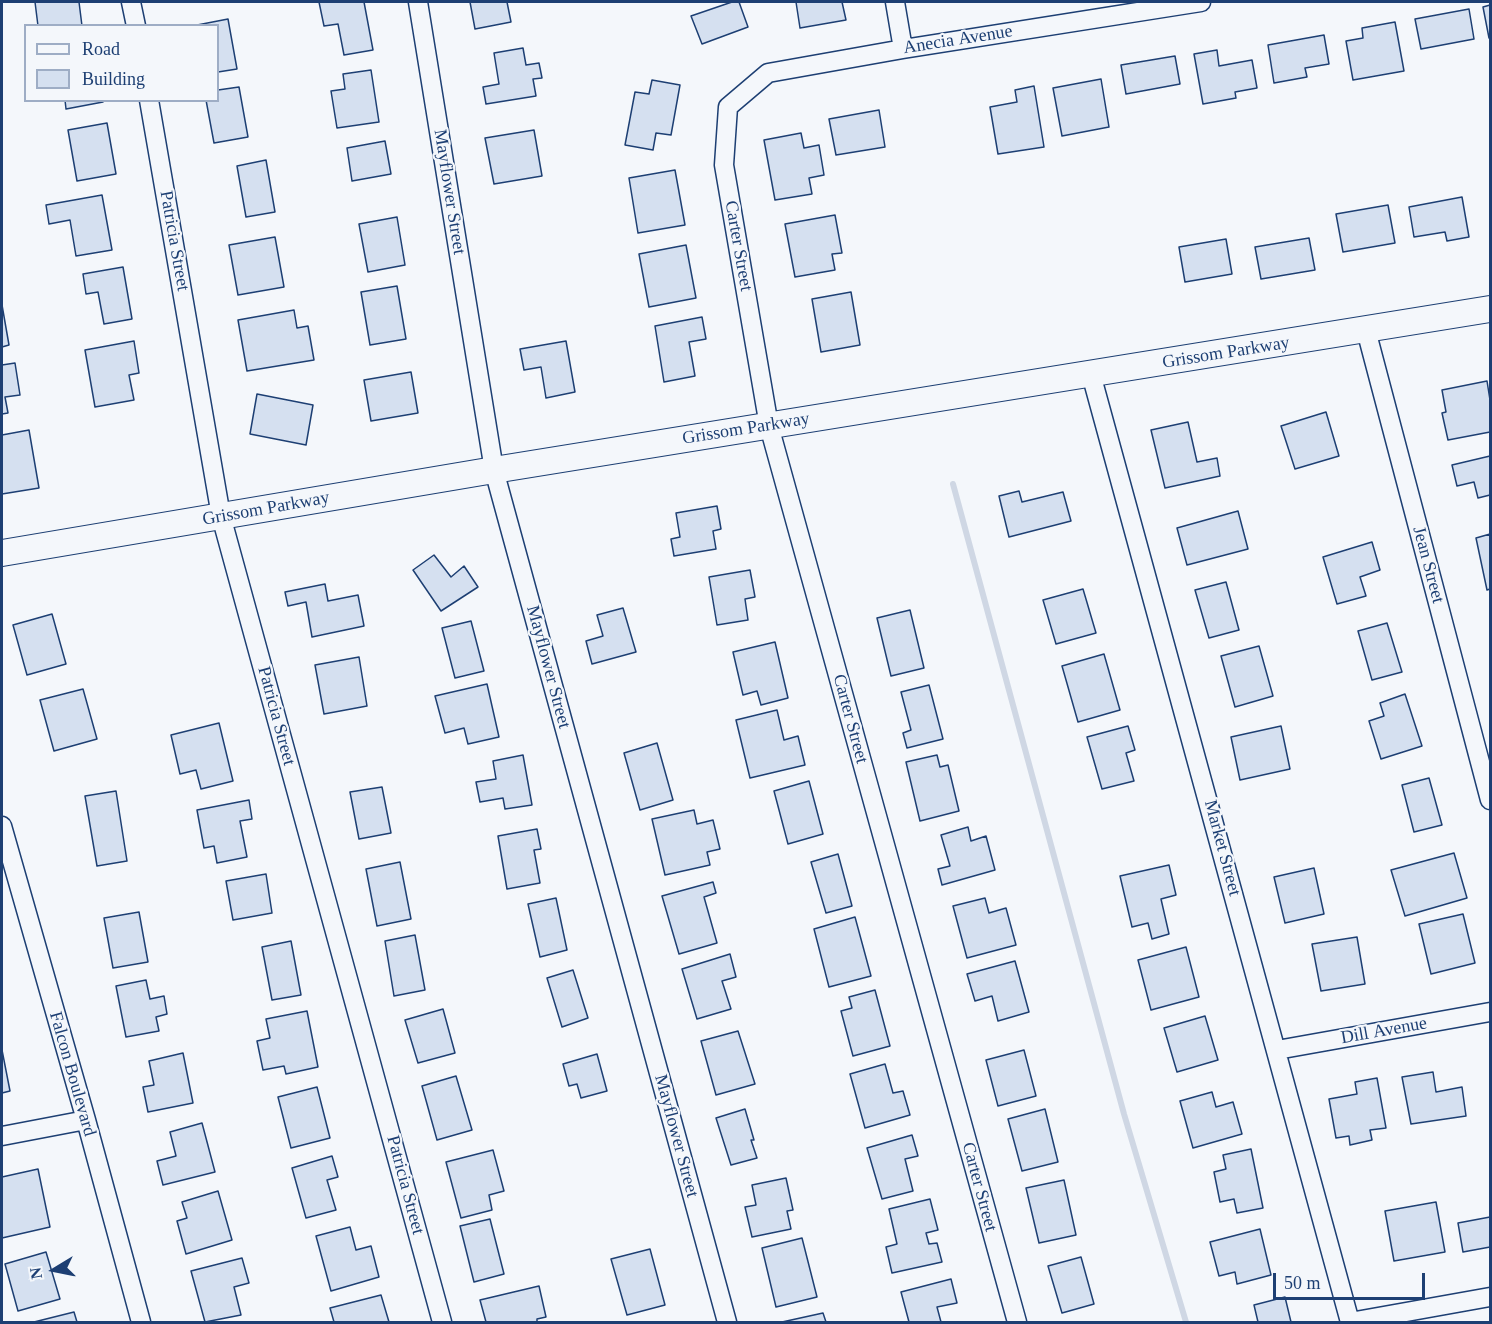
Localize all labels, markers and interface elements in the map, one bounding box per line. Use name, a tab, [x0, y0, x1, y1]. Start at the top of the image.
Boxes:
street label: Anecia Avenue	[902, 21, 1014, 59]
legend	[24, 24, 219, 102]
text: Road	[82, 39, 120, 59]
text: Building	[82, 69, 145, 89]
street label: Mayflower Street	[428, 128, 470, 256]
street label: Patricia Street	[155, 189, 193, 293]
street label: Carter Street	[719, 199, 757, 293]
street label: Grissom Parkway	[1161, 332, 1291, 374]
street label: Grissom Parkway	[681, 408, 811, 450]
street label: Grissom Parkway	[201, 487, 331, 531]
street label: Jean Street	[1407, 524, 1449, 606]
street label: Mayflower Street	[521, 603, 575, 731]
street label: Patricia Street	[252, 664, 300, 768]
street label: Carter Street	[828, 672, 872, 766]
street label: Market Street	[1199, 798, 1245, 898]
street label: Falcon Boulevard	[44, 1009, 100, 1139]
street label: Dill Avenue	[1339, 1013, 1429, 1049]
street label: Mayflower Street	[649, 1072, 703, 1200]
street label: Patricia Street	[381, 1133, 429, 1237]
street label: Carter Street	[957, 1140, 1001, 1234]
north arrow	[24, 1240, 84, 1300]
scale bar	[1276, 1261, 1428, 1299]
text: N	[26, 1266, 45, 1280]
text: 50 m	[1284, 1273, 1321, 1293]

